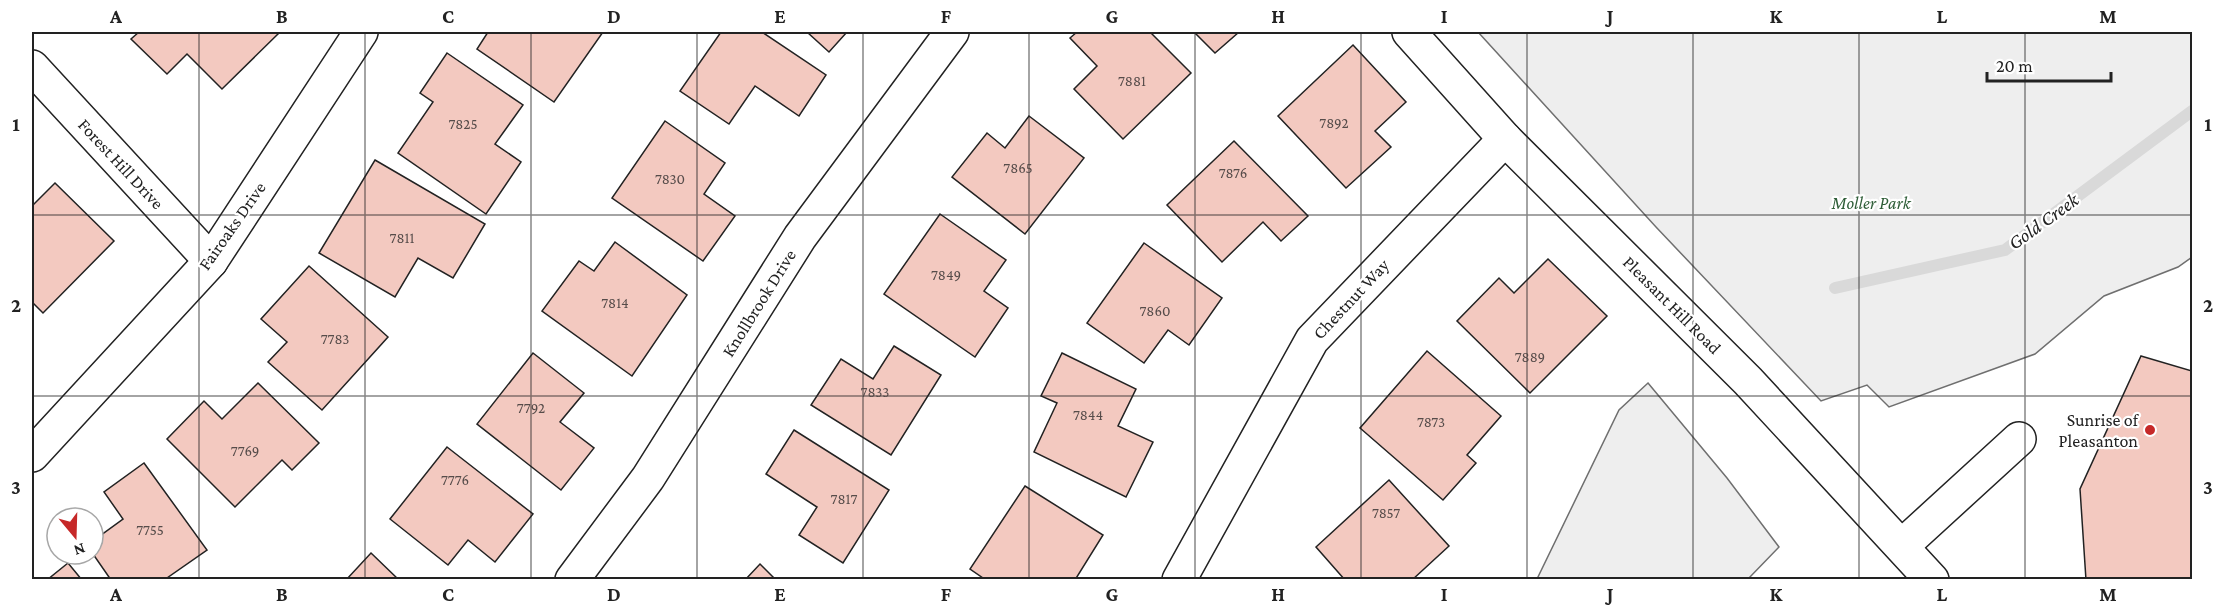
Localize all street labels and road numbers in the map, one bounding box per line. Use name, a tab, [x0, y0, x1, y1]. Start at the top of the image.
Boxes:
street label: Forest Hill Drive	[74, 115, 168, 213]
street label: Fairoaks Drive	[194, 178, 270, 274]
street label: Knollbrook Drive	[718, 246, 800, 360]
street label: Pleasant Hill Road	[1619, 252, 1725, 358]
street label: Chestnut Way	[1309, 254, 1394, 343]

